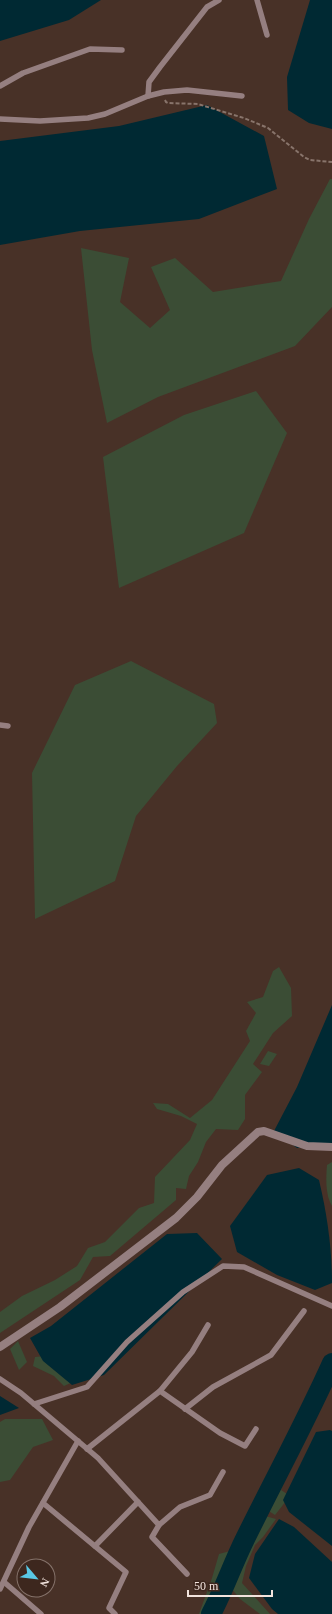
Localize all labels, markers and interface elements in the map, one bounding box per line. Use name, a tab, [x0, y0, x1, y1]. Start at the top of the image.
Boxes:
north arrow	[16, 1558, 56, 1598]
scale bar	[188, 1572, 272, 1598]
text: N	[38, 1576, 52, 1589]
text: 50 m	[194, 1579, 219, 1593]

